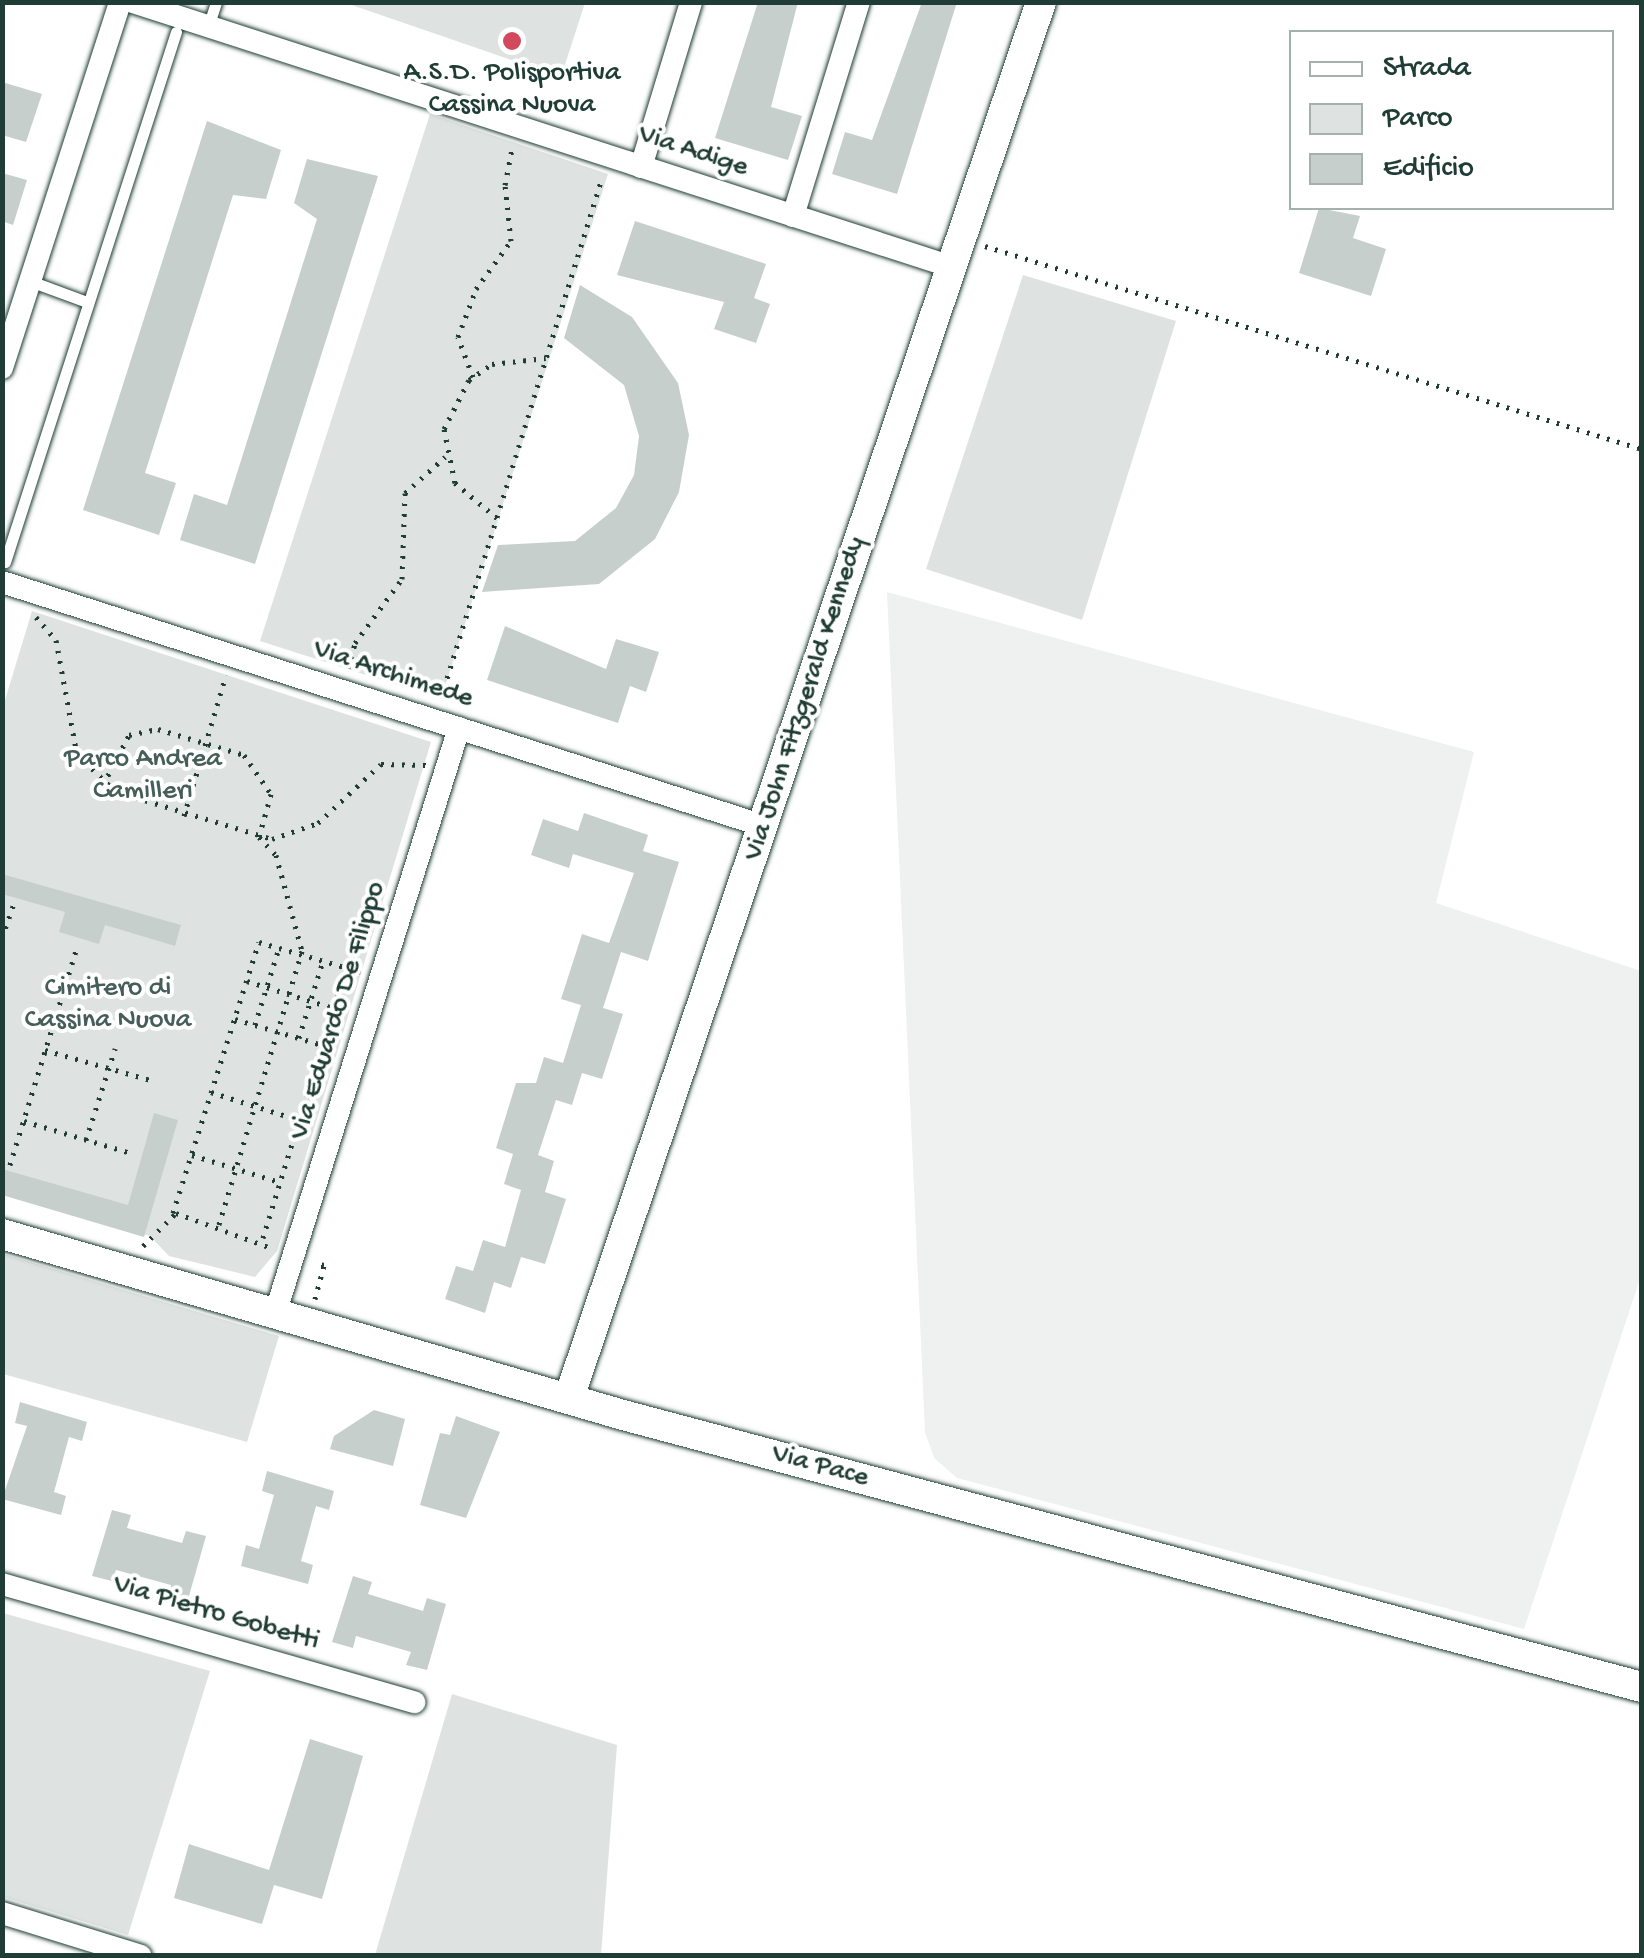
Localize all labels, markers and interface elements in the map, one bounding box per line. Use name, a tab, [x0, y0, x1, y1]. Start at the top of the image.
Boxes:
marker: A.S.D. Polisportiva Cassina Nuova	[501, 30, 523, 52]
legend	[1289, 30, 1614, 210]
text: Strada	[1383, 52, 1471, 87]
place label: A.S.D. Polisportiva Cassina Nuova	[404, 57, 620, 123]
text: Parco	[1383, 102, 1453, 137]
street label: Via Adige	[634, 119, 752, 185]
text: Edificio	[1383, 152, 1474, 187]
street label: Via John Fitzgerald Kennedy	[738, 533, 874, 865]
street label: Via Archimede	[309, 633, 477, 717]
park label: Parco Andrea Camilleri	[64, 743, 222, 809]
street label: Via Eduardo De Filippo	[284, 878, 394, 1144]
park label: Cimitero di Cassina Nuova	[25, 972, 191, 1038]
street label: Via Pace	[768, 1438, 872, 1496]
street label: Via Pietro Gobetti	[109, 1569, 323, 1659]

